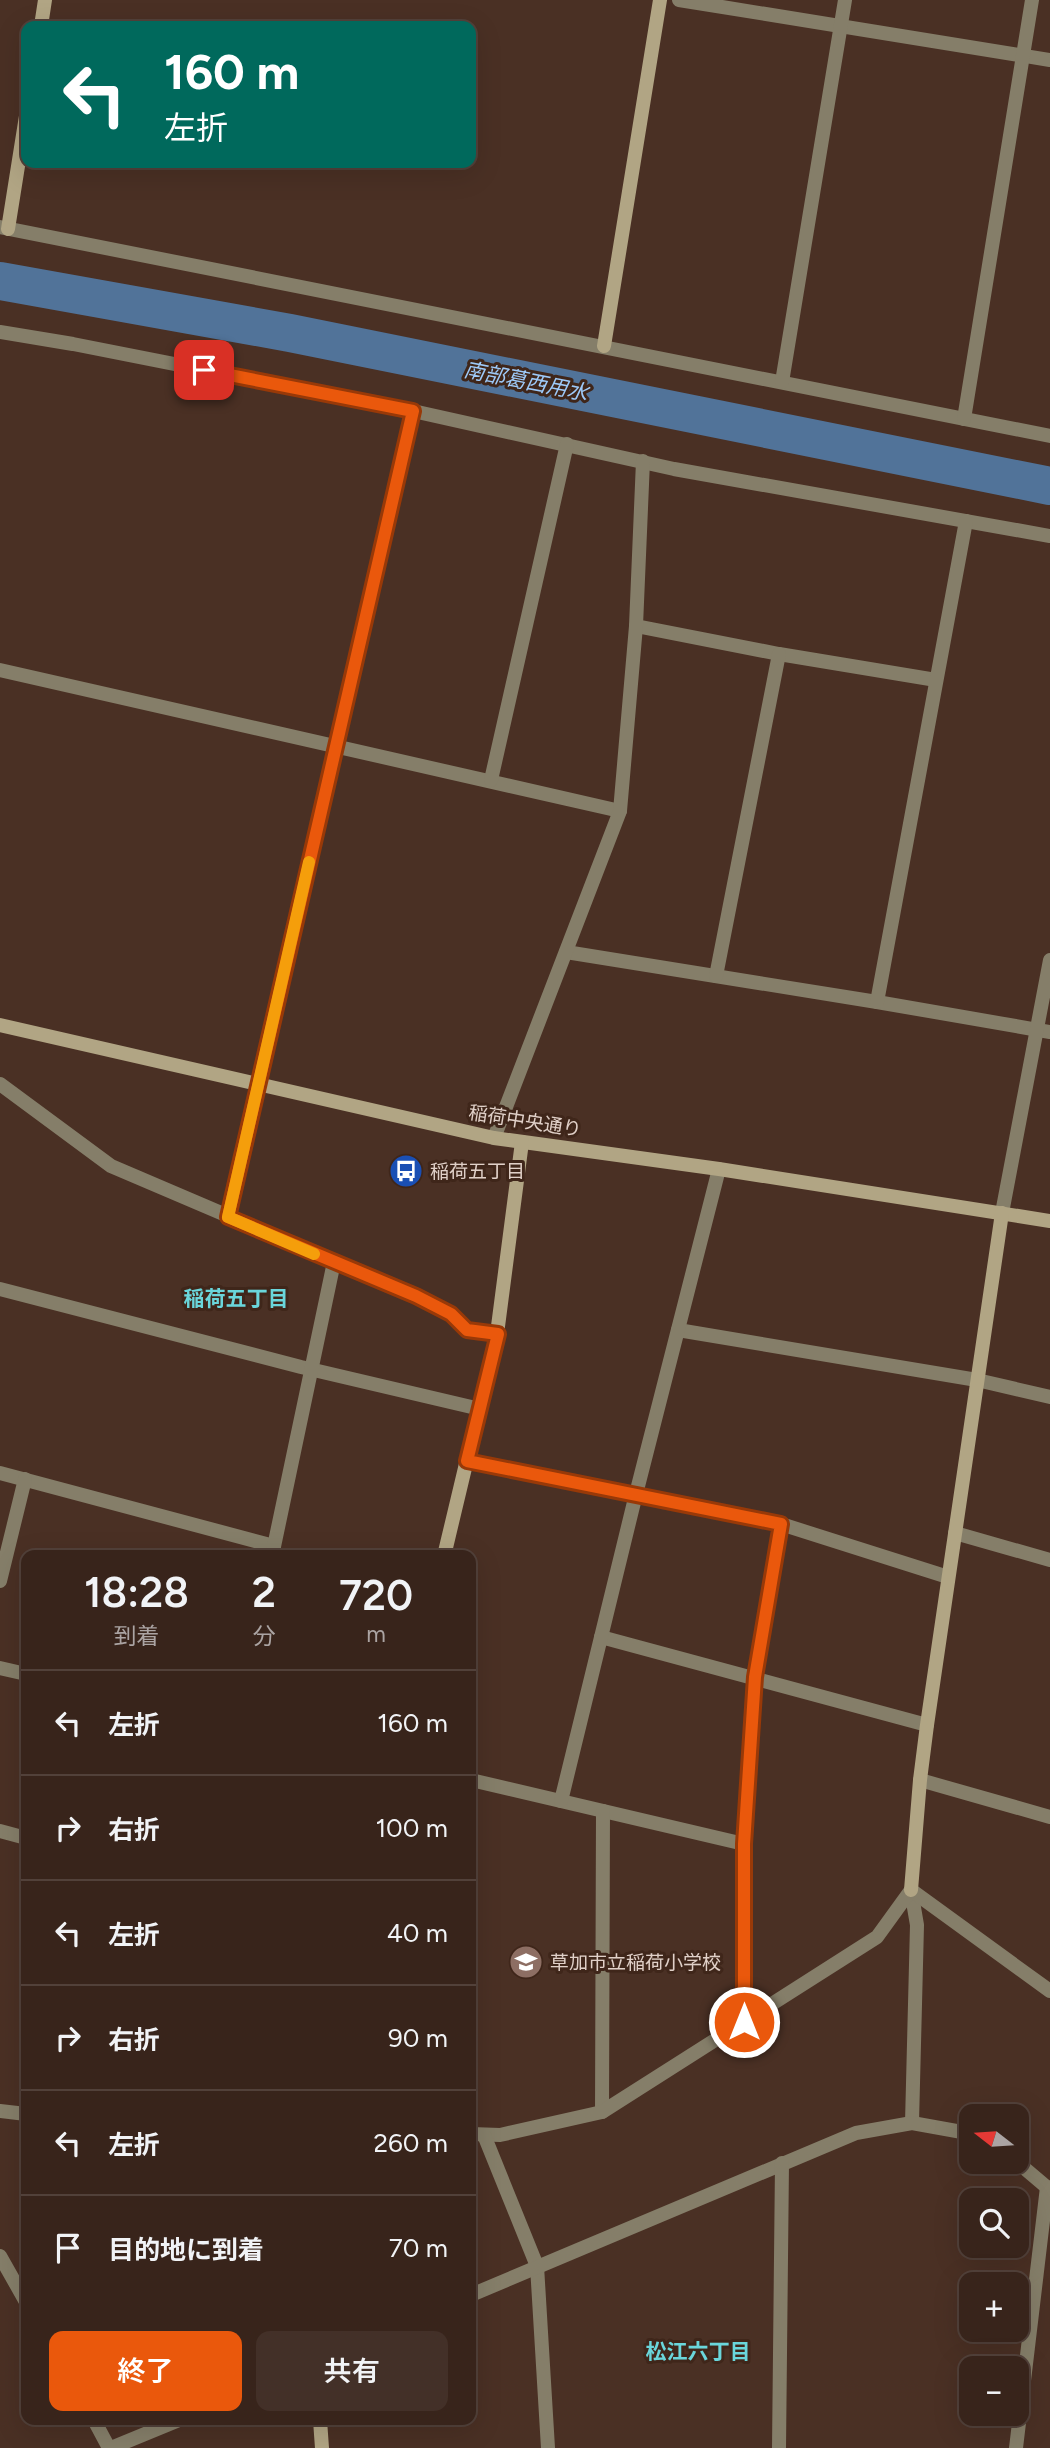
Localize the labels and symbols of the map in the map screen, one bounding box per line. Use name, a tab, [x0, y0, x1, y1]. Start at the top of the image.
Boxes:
pin	[174, 340, 234, 400]
water label: 南部葛西用水	[462, 357, 592, 406]
street label: 稲荷中央通り	[467, 1101, 583, 1141]
bus stop icon: 稲荷五丁目	[387, 1152, 425, 1190]
place label: 稲荷五丁目	[430, 1160, 525, 1183]
district label: 稲荷五丁目	[184, 1286, 289, 1311]
school or university icon: 草加市立稲荷小学校	[507, 1943, 545, 1981]
place label: 草加市立稲荷小学校	[550, 1951, 721, 1974]
position arrow	[707, 1985, 781, 2059]
north arrow	[959, 2104, 1029, 2174]
district label: 松江六丁目	[646, 2339, 751, 2364]

